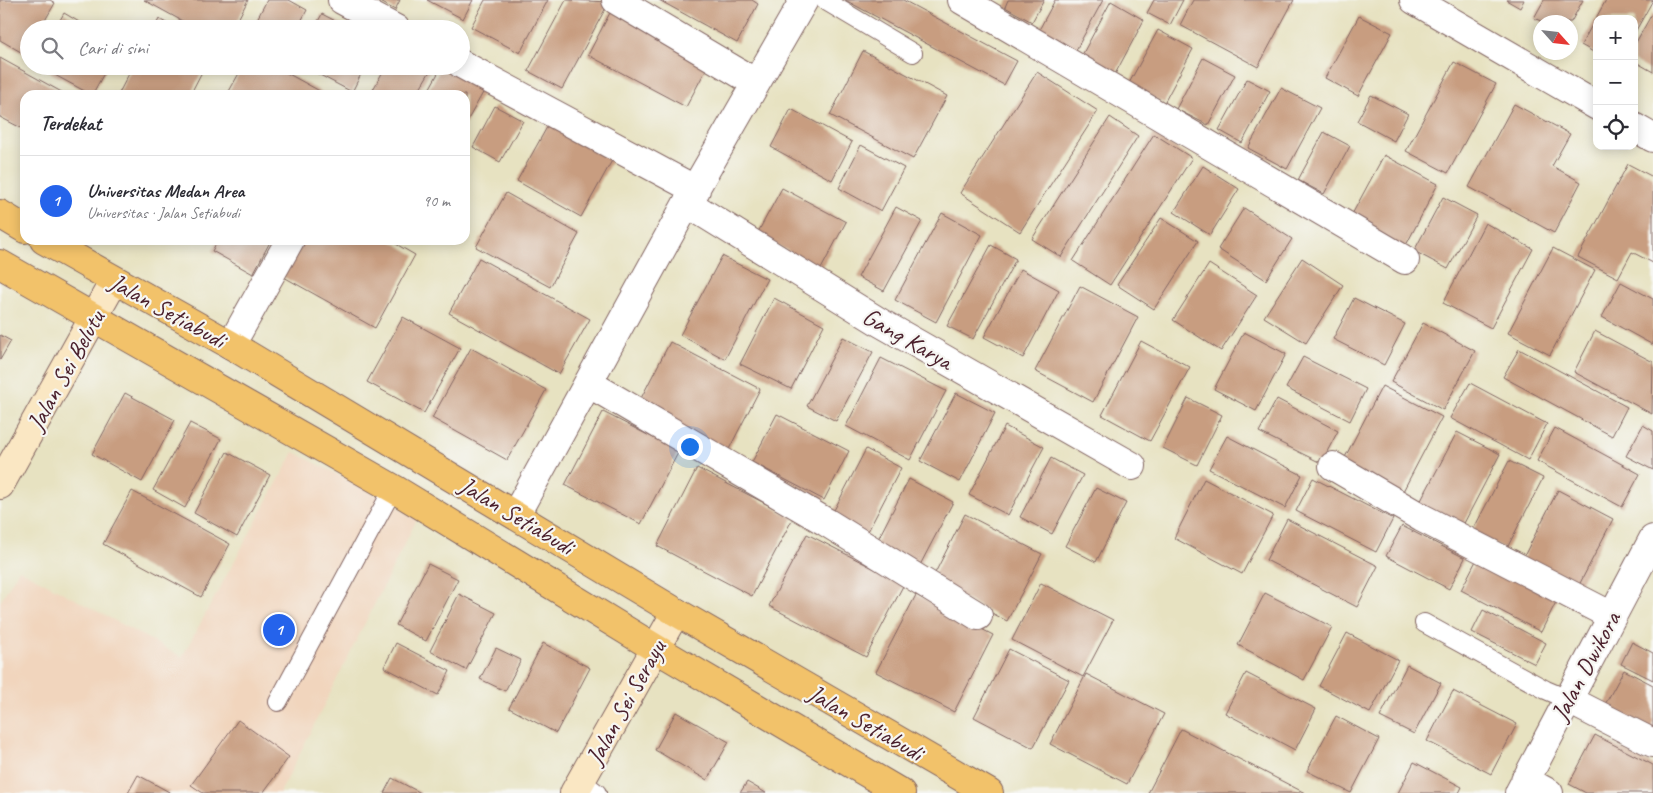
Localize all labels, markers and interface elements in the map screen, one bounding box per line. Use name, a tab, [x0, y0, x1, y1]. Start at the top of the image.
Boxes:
north arrow	[1533, 15, 1578, 60]
map controls	[1593, 15, 1638, 150]
button: +	[1593, 15, 1638, 60]
search box	[20, 20, 470, 75]
icon: search	[38, 34, 66, 62]
text: Cari di sini	[78, 36, 148, 60]
button: −	[1593, 60, 1638, 105]
button: locate	[1593, 105, 1638, 150]
text: Terdekat	[40, 110, 101, 136]
text: Universitas Medan Area	[87, 179, 244, 203]
text: 1	[52, 191, 60, 211]
text: 90 m	[423, 191, 450, 211]
text: Universitas · Jalan Setiabudi	[87, 203, 240, 223]
street label: Jalan Setiabudi	[103, 265, 234, 357]
street label: Gang Karya	[857, 300, 961, 379]
street label: Jalan Sei Belutu	[19, 303, 113, 437]
your location	[677, 434, 703, 460]
street label: Jalan Setiabudi	[453, 469, 582, 564]
street label: Jalan Dwikora	[1543, 605, 1629, 727]
pin: 1	[263, 611, 295, 649]
street label: Jalan Sei Serayu	[578, 633, 674, 771]
street label: Jalan Setiabudi	[801, 677, 932, 770]

